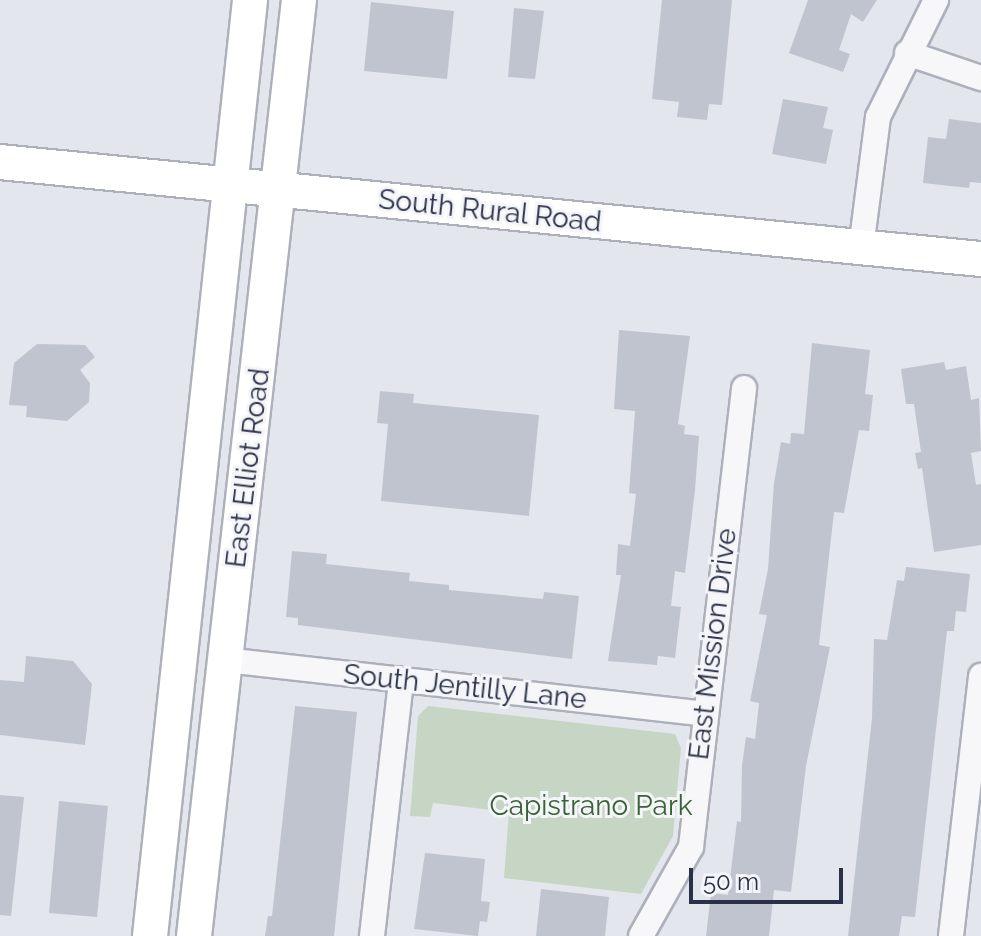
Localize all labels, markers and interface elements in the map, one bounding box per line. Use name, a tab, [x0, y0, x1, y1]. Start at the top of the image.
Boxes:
street label: South Rural Road	[376, 183, 604, 239]
street label: East Elliot Road	[219, 366, 277, 570]
street label: East Mission Drive	[682, 526, 744, 762]
street label: South Jentilly Lane	[341, 657, 589, 717]
park label: Capistrano Park	[489, 789, 693, 823]
scale bar	[693, 852, 847, 902]
text: 50 m	[703, 867, 759, 896]

